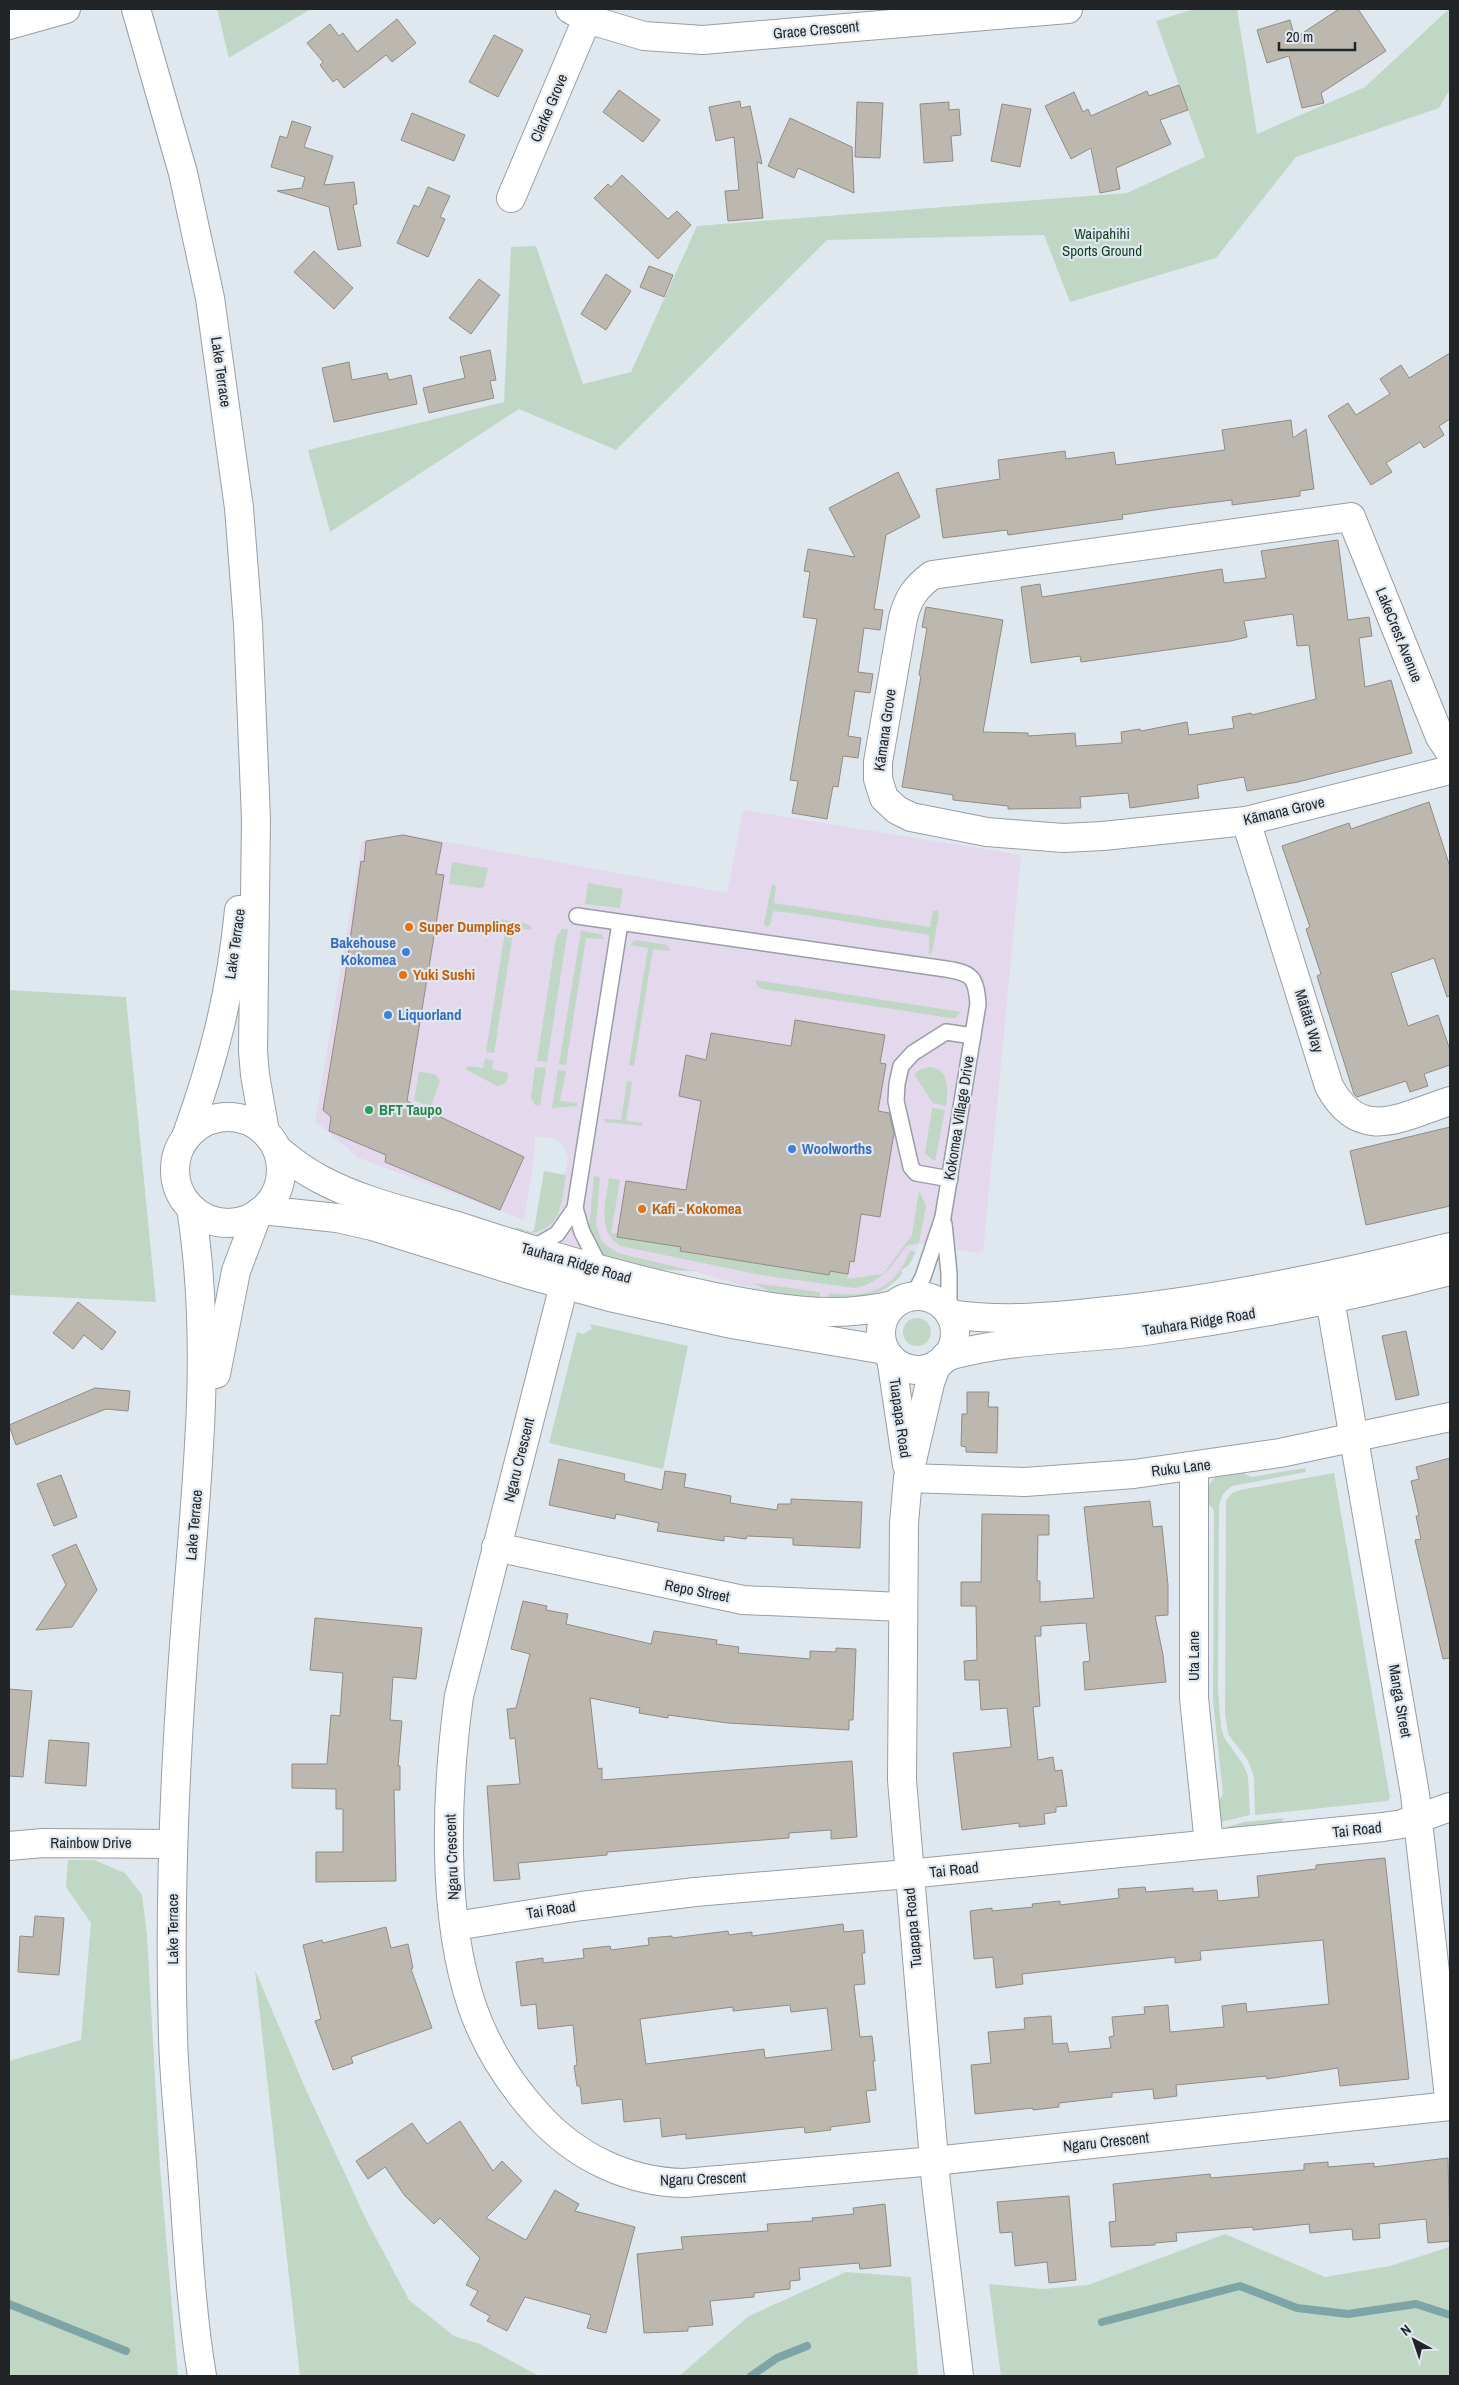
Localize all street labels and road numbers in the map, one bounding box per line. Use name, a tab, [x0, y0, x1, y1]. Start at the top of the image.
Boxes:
street label: Grace Crescent	[772, 15, 860, 44]
street label: Clarke Grove	[525, 70, 572, 145]
street label: Lake Terrace	[206, 335, 237, 409]
street label: LakeCrest Avenue	[1371, 584, 1428, 685]
street label: Kāmana Grove	[868, 687, 901, 772]
street label: Kāmana Grove	[1241, 791, 1327, 830]
street label: Lake Terrace	[219, 907, 250, 980]
street label: Mātātā Way	[1290, 987, 1329, 1056]
street label: Kokomea Village Drive	[938, 1054, 979, 1182]
street label: Tauhara Ridge Road	[519, 1237, 634, 1288]
street label: Tauhara Ridge Road	[1141, 1302, 1257, 1341]
street label: Tuapapa Road	[885, 1377, 916, 1459]
street label: Ngaru Crescent	[498, 1415, 539, 1504]
street label: Ruku Lane	[1150, 1453, 1212, 1482]
street label: Lake Terrace	[180, 1489, 207, 1561]
street label: Repo Street	[663, 1574, 732, 1607]
street label: Uta Lane	[1183, 1631, 1204, 1681]
street label: Manga Street	[1384, 1663, 1417, 1740]
street label: Ngaru Crescent	[439, 1813, 463, 1900]
street label: Tai Road	[1331, 1816, 1383, 1843]
street label: Rainbow Drive	[50, 1832, 132, 1853]
street label: Tai Road	[928, 1856, 980, 1883]
street label: Tuapapa Road	[899, 1887, 926, 1969]
street label: Lake Terrace	[162, 1893, 183, 1964]
street label: Tai Road	[525, 1895, 577, 1924]
street label: Ngaru Crescent	[1062, 2126, 1150, 2156]
street label: Ngaru Crescent	[660, 2166, 747, 2190]

